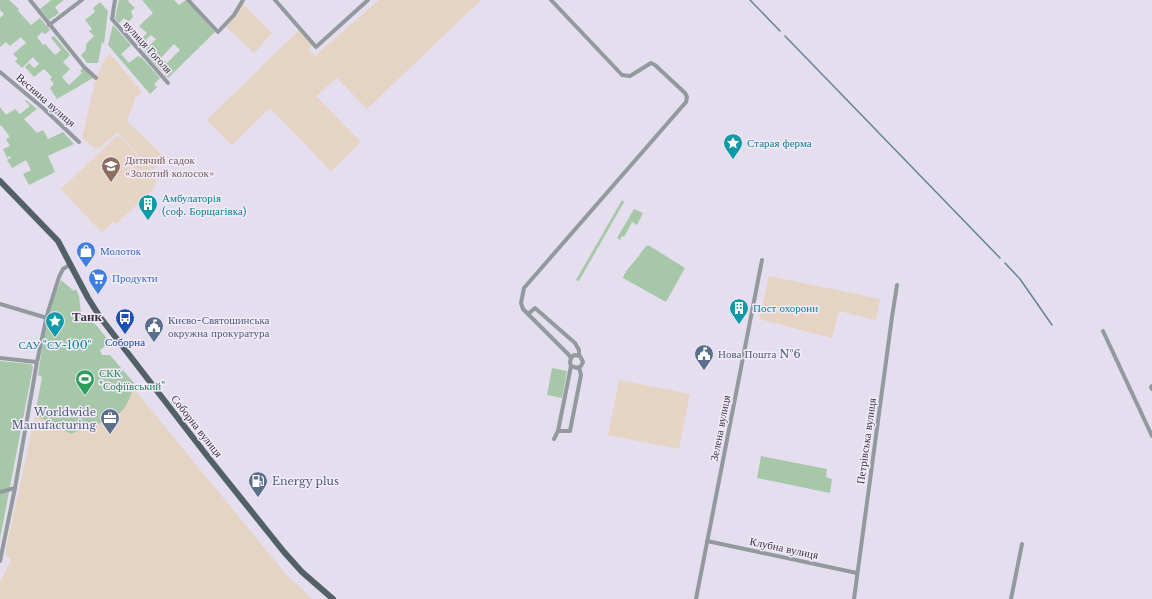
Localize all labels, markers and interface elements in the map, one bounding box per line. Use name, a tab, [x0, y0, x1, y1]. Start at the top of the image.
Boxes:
street label: вулиця Гоголя	[121, 18, 175, 76]
street label: Весняна вулиця	[13, 70, 79, 130]
place icon: Старая ферма	[722, 132, 744, 160]
place label: Старая ферма	[747, 136, 812, 150]
place label: Дитячий садок «Золотий колосок»	[125, 153, 214, 180]
school or university icon: Дитячий садок «Золотий колосок»	[100, 155, 122, 183]
place label: Амбулаторія (соф. Борщагівка)	[162, 191, 247, 218]
building icon: Амбулаторія (соф. Борщагівка)	[137, 193, 159, 221]
shop icon: Молоток	[75, 240, 97, 268]
place label: Молоток	[100, 244, 142, 258]
supermarket icon: Продукти	[87, 267, 109, 295]
place label: Продукти	[112, 271, 158, 285]
building icon: Пост охорони	[728, 297, 750, 325]
place label: Пост охорони	[753, 301, 818, 315]
bus stop icon: Соборна	[114, 307, 136, 335]
district label: Танк	[72, 308, 102, 325]
place icon: САУ "СУ-100"	[44, 310, 66, 338]
place label: Києво-Святошинська окружна прокуратура	[168, 313, 270, 340]
public building icon: Києво-Святошинська окружна прокуратура	[143, 315, 165, 343]
place label: Соборна	[105, 335, 145, 349]
place label: САУ "СУ-100"	[18, 338, 92, 352]
public building icon: Нова Пошта №6	[693, 343, 715, 371]
place label: Нова Пошта №6	[718, 347, 801, 361]
place label: СКК "Софіївський"	[99, 366, 165, 393]
sports icon: СКК "Софіївський"	[74, 368, 96, 396]
street label: Соборна вулиця	[168, 392, 226, 460]
street label: Зелена вулиця	[707, 394, 733, 462]
street label: Петрівська вулиця	[853, 397, 879, 485]
place label: Worldwide Manufacturing	[12, 405, 96, 432]
office icon: Worldwide Manufacturing	[99, 407, 121, 435]
fuel station icon: Energy plus	[247, 470, 269, 498]
place label: Energy plus	[272, 474, 339, 488]
street label: Клубна вулиця	[748, 534, 820, 562]

